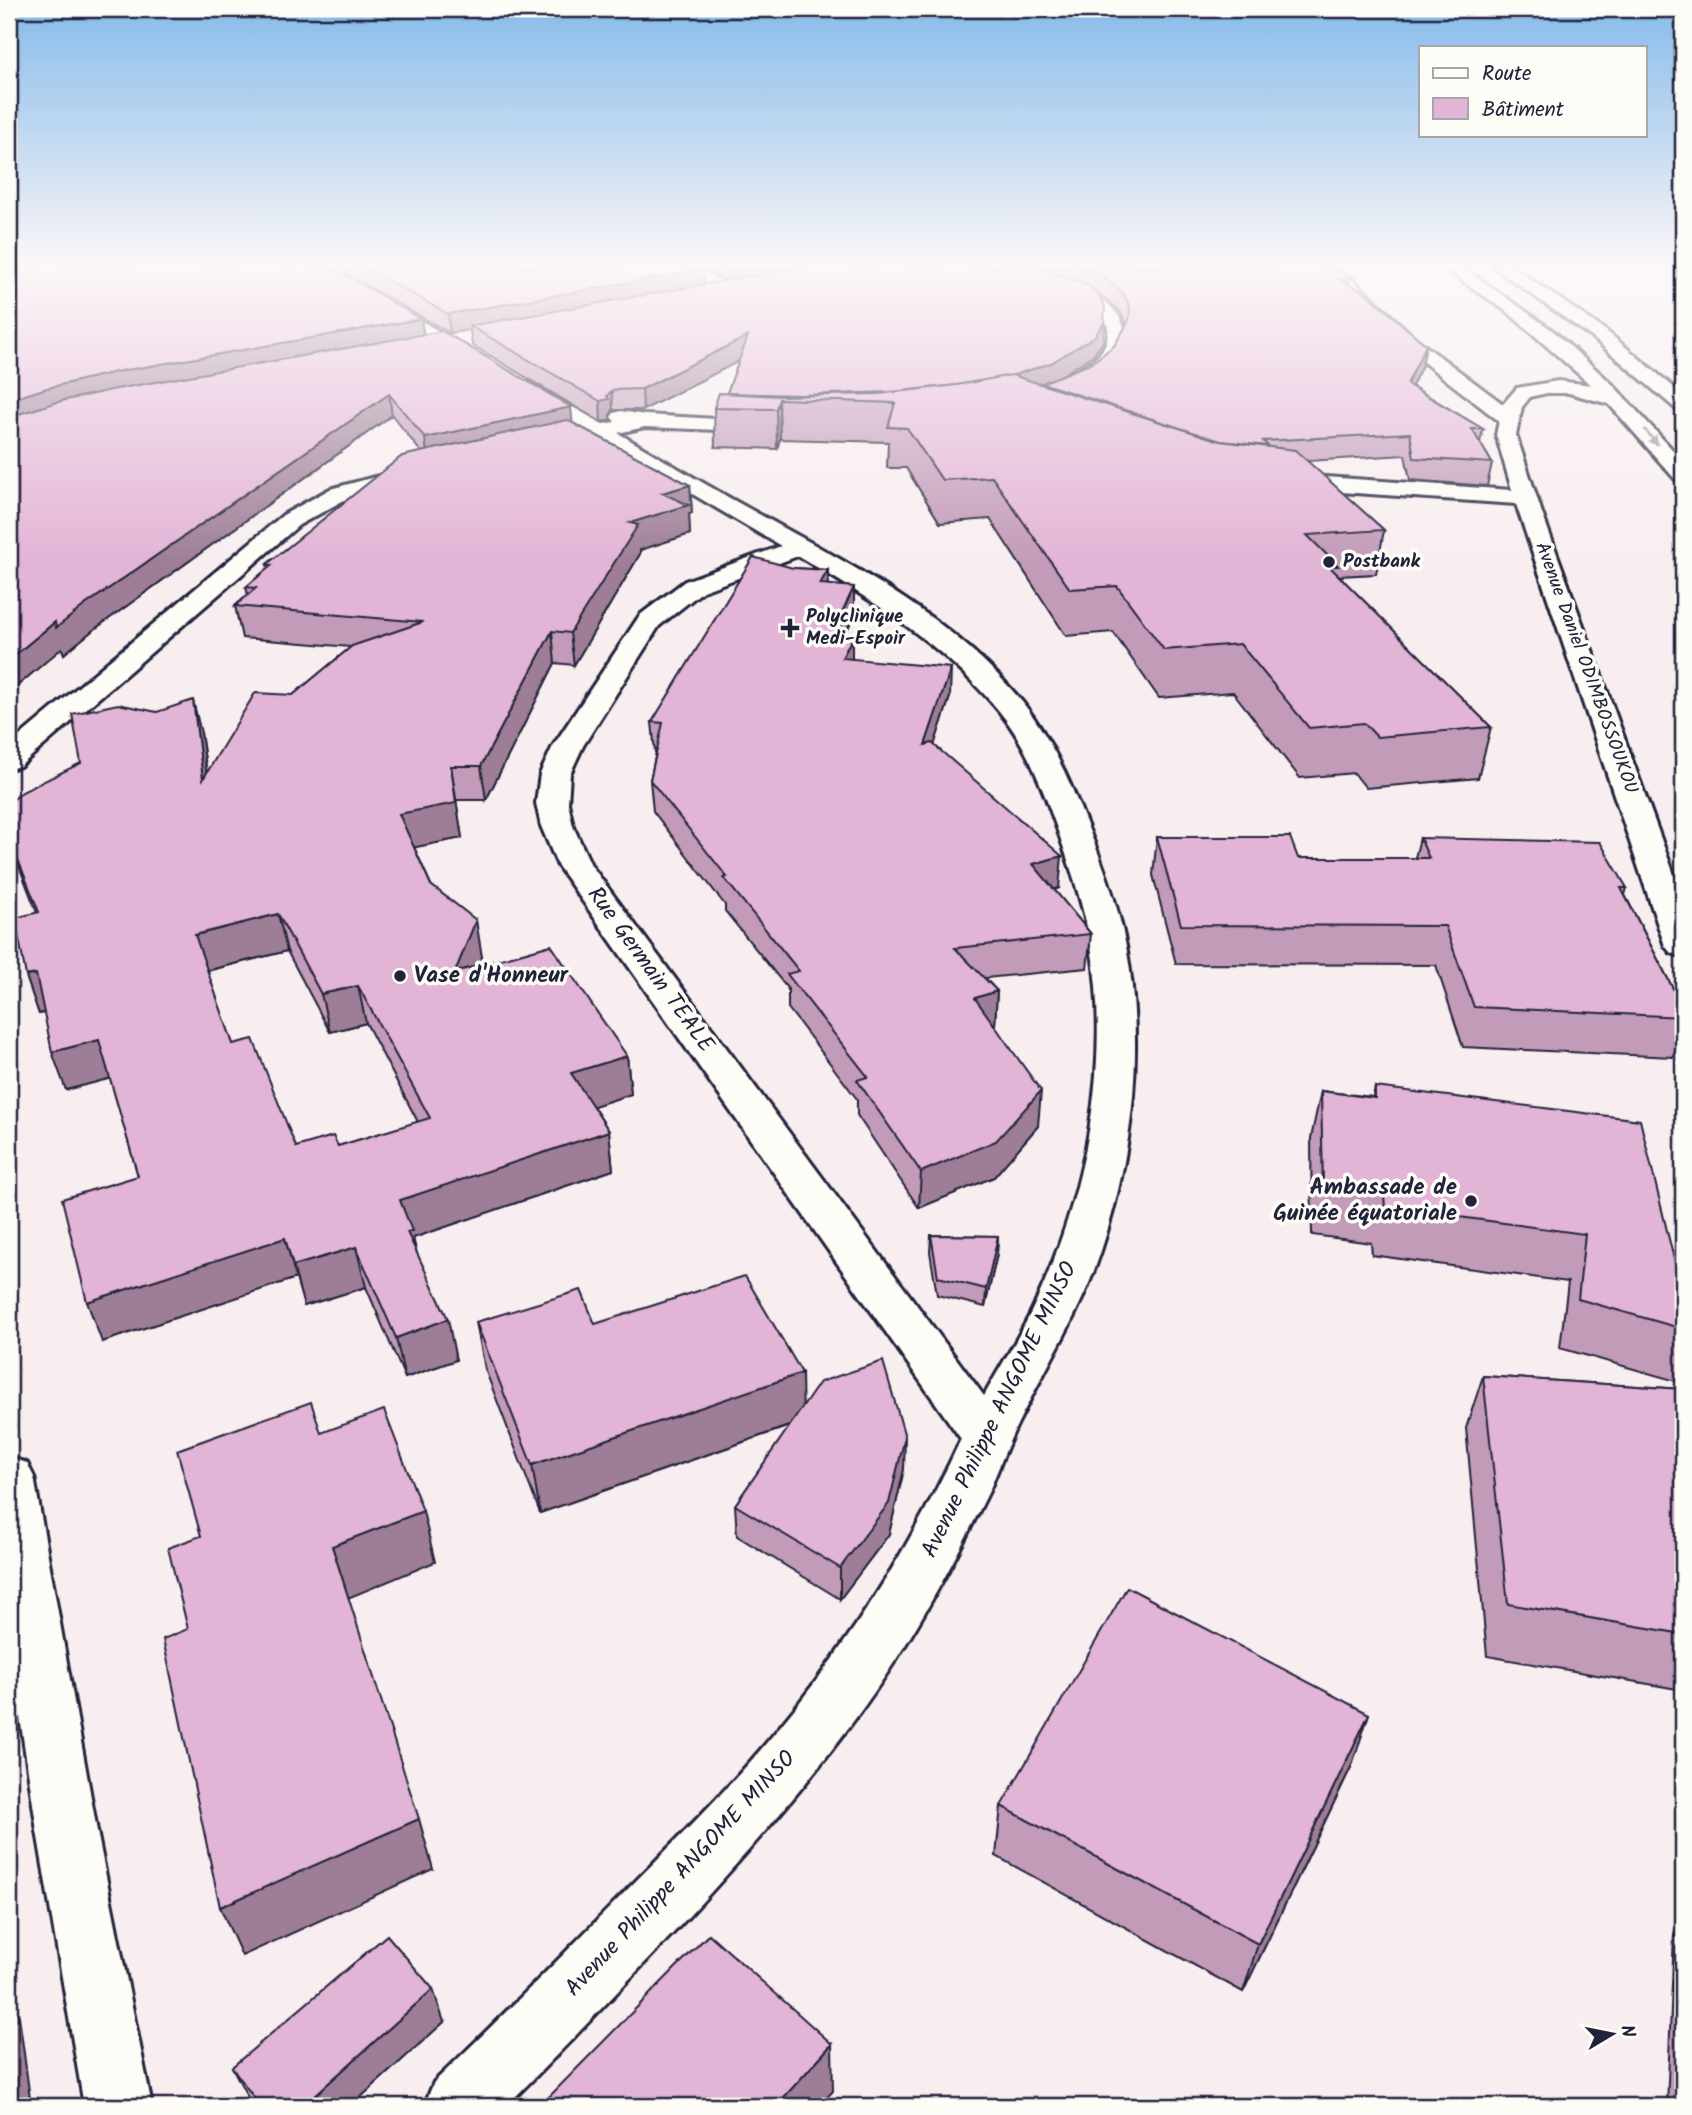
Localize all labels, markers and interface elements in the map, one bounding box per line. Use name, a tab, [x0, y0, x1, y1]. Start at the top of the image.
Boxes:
legend	[1419, 46, 1646, 136]
text: Route	[1482, 58, 1532, 91]
text: Bâtiment	[1482, 94, 1565, 127]
one-way arrow	[1643, 428, 1658, 445]
street label: Avenue Daniel ODIMBOSSOUKOU	[1526, 538, 1646, 798]
place label: Postbank	[1343, 547, 1421, 577]
marker: Postbank	[1321, 554, 1337, 570]
place label: Polyclinique Medi-Espoir	[806, 602, 906, 654]
marker: Polyclinique Medi-Espoir	[780, 618, 800, 638]
street label: Rue Germain TEALE	[577, 879, 723, 1061]
place label: Vase d'Honneur	[414, 958, 570, 994]
marker: Vase d'Honneur	[392, 968, 408, 984]
place label: Ambassade de Guinée équatoriale	[1273, 1170, 1457, 1232]
marker: Ambassade de Guinée équatoriale	[1463, 1193, 1479, 1209]
street label: Avenue Philippe ANGOME MINSO	[912, 1256, 1088, 1564]
street label: Avenue Philippe ANGOME MINSO	[557, 1743, 805, 2005]
north arrow	[1576, 2000, 1646, 2070]
text: N	[1611, 2023, 1643, 2040]

